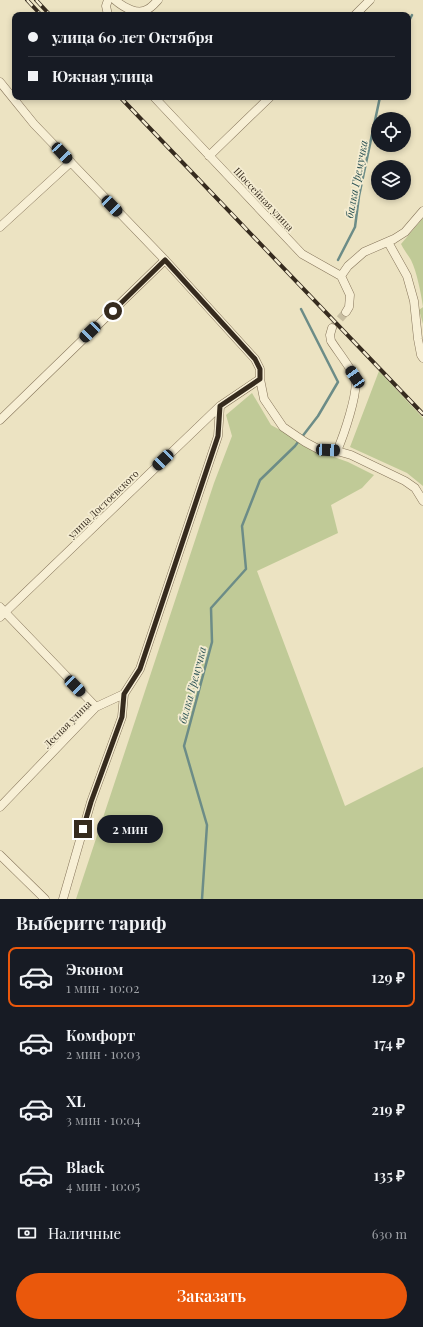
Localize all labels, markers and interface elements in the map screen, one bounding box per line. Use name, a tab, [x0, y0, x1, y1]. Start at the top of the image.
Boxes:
text: улица 60 лет Октября	[52, 27, 213, 47]
text: Южная улица	[52, 66, 153, 86]
map controls	[371, 112, 411, 200]
button: locate	[371, 112, 411, 152]
water label: балка Гремучка	[341, 139, 371, 219]
car	[49, 140, 75, 166]
button: layers	[371, 160, 411, 200]
street label: Шоссейная улица	[231, 164, 297, 234]
car	[99, 193, 125, 219]
route start	[104, 302, 122, 320]
car	[77, 319, 103, 345]
car	[343, 364, 367, 390]
car	[316, 443, 340, 457]
car	[150, 447, 176, 473]
street label: улица Достоевского	[64, 466, 142, 542]
water label: балка Гремучка	[175, 645, 210, 725]
car	[62, 673, 88, 699]
street label: Лесная улица	[39, 697, 94, 752]
callout: 2 мин	[97, 815, 163, 843]
route end	[74, 820, 92, 838]
text: 2 мин	[112, 820, 148, 837]
text: Выберите тариф	[16, 911, 166, 935]
icon: car	[18, 959, 54, 995]
text: Эконом	[66, 959, 123, 979]
text: 129 ₽	[371, 967, 405, 987]
text: 1 мин · 10:02	[66, 979, 139, 996]
icon: car	[18, 1025, 54, 1061]
text: Комфорт	[66, 1025, 135, 1045]
text: 174 ₽	[373, 1033, 405, 1053]
text: 2 мин · 10:03	[66, 1045, 140, 1062]
icon: car	[18, 1091, 54, 1127]
text: XL	[66, 1091, 86, 1111]
text: 219 ₽	[371, 1099, 405, 1119]
text: 3 мин · 10:04	[66, 1111, 141, 1128]
icon: car	[18, 1157, 54, 1193]
text: Black	[66, 1157, 105, 1177]
text: 135 ₽	[374, 1165, 405, 1185]
text: 4 мин · 10:05	[66, 1177, 140, 1194]
icon: cash	[16, 1222, 38, 1244]
text: Наличные	[48, 1223, 121, 1243]
text: 630 m	[372, 1225, 407, 1242]
button: Заказать	[16, 1273, 407, 1319]

